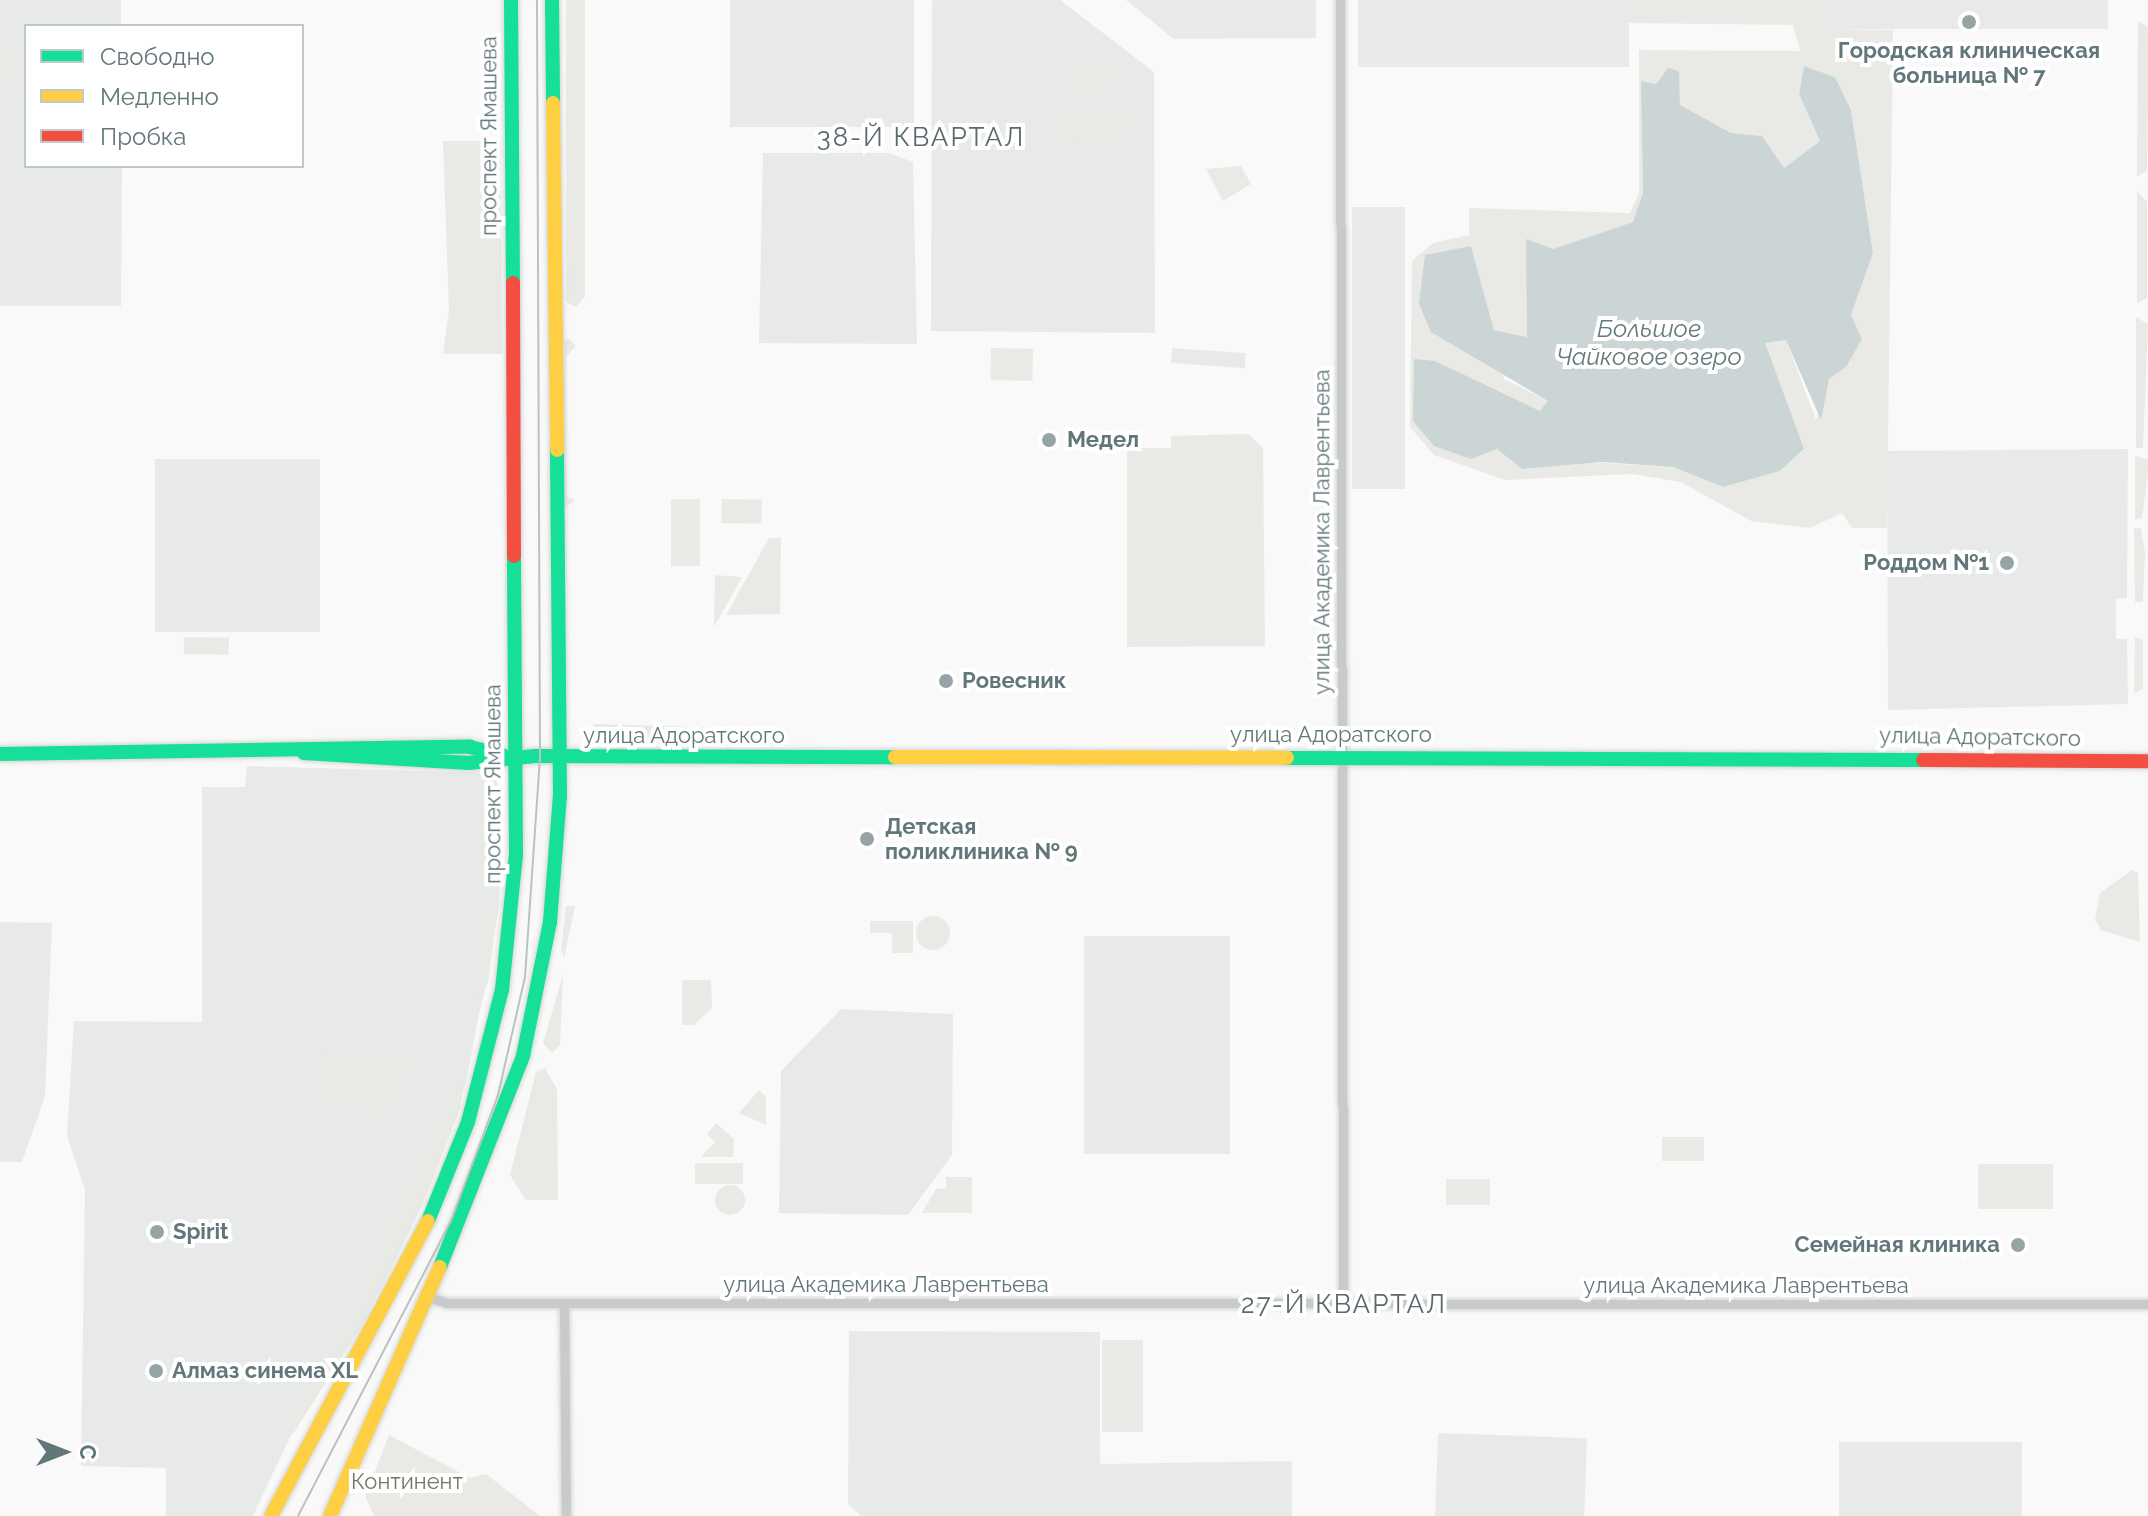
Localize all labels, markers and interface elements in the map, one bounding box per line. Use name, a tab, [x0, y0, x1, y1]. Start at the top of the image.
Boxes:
marker: Городская клиническая больница № 7	[1958, 11, 1980, 33]
legend	[24, 24, 304, 168]
street label: проспект Ямашева	[476, 36, 502, 236]
place label: Городская клиническая больница № 7	[1838, 37, 2100, 88]
text: Свободно	[100, 42, 215, 71]
text: Медленно	[100, 82, 219, 111]
text: Пробка	[100, 122, 186, 151]
district label: 38-Й КВАРТАЛ	[817, 122, 1025, 154]
water label: Большое Чайковое озеро	[1556, 315, 1742, 371]
street label: улица Академика Лаврентьева	[1309, 369, 1335, 695]
place label: Медел	[1067, 427, 1139, 453]
marker: Медел	[1038, 429, 1060, 451]
place label: Роддом №1	[1863, 550, 1989, 576]
marker: Роддом №1	[1996, 552, 2018, 574]
place label: Ровесник	[962, 668, 1066, 694]
marker: Ровесник	[937, 672, 955, 690]
street label: проспект Ямашева	[480, 684, 506, 884]
street label: улица Адоратского	[1230, 722, 1432, 748]
street label: улица Адоратского	[1879, 722, 2081, 752]
street label: улица Адоратского	[583, 723, 785, 749]
place label: Детская поликлиника № 9	[885, 813, 1078, 864]
marker: Детская поликлиника № 9	[856, 828, 878, 850]
place label: Spirit	[173, 1219, 229, 1245]
marker: Spirit	[148, 1223, 166, 1241]
place label: Семейная клиника	[1795, 1232, 2000, 1258]
marker: Семейная клиника	[2007, 1234, 2029, 1256]
street label: улица Академика Лаврентьева	[723, 1272, 1049, 1298]
street label: улица Академика Лаврентьева	[1583, 1273, 1909, 1299]
district label: 27-Й КВАРТАЛ	[1241, 1289, 1447, 1321]
place label: Алмаз синема XL	[172, 1358, 358, 1384]
marker: Алмаз синема XL	[147, 1362, 165, 1380]
north arrow	[24, 1412, 104, 1492]
text: С	[75, 1444, 101, 1460]
park label: Континент	[351, 1469, 463, 1495]

